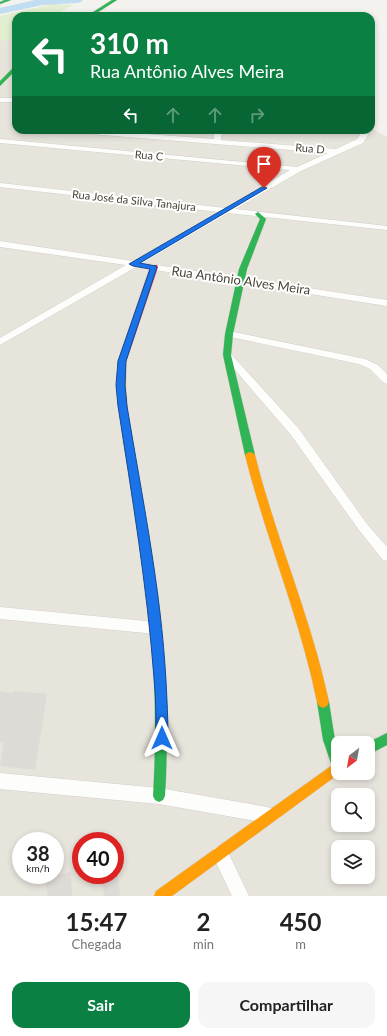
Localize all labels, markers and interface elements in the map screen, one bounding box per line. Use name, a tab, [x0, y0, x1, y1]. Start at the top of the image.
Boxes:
text: 310 m	[90, 26, 169, 60]
icon: left	[24, 28, 76, 80]
text: Rua Antônio Alves Meira	[90, 60, 284, 82]
icon: left	[120, 104, 142, 126]
icon: ahead	[162, 104, 184, 126]
icon: ahead	[204, 104, 226, 126]
icon: right	[246, 104, 268, 126]
street label: Rua D	[295, 140, 325, 156]
street label: Rua C	[134, 147, 164, 163]
pin	[247, 147, 281, 188]
icon: arrive	[253, 153, 275, 175]
street label: Rua José da Silva Tanajura	[71, 187, 197, 213]
street label: Rua Antônio Alves Meira	[170, 262, 312, 298]
position arrow	[141, 717, 183, 759]
north arrow	[331, 736, 375, 780]
map controls	[331, 736, 375, 884]
button: search	[331, 788, 375, 832]
speed limit sign: 40	[72, 832, 124, 884]
button: layers	[331, 840, 375, 884]
text: 38	[26, 841, 50, 865]
text: km/h	[26, 862, 50, 874]
text: 15:47	[66, 907, 127, 936]
text: 2	[197, 907, 211, 936]
text: 450	[280, 907, 321, 936]
text: Chegada	[72, 936, 121, 952]
text: min	[193, 936, 214, 952]
text: m	[295, 936, 306, 952]
button: Sair	[12, 982, 190, 1028]
button: Compartilhar	[198, 982, 375, 1028]

